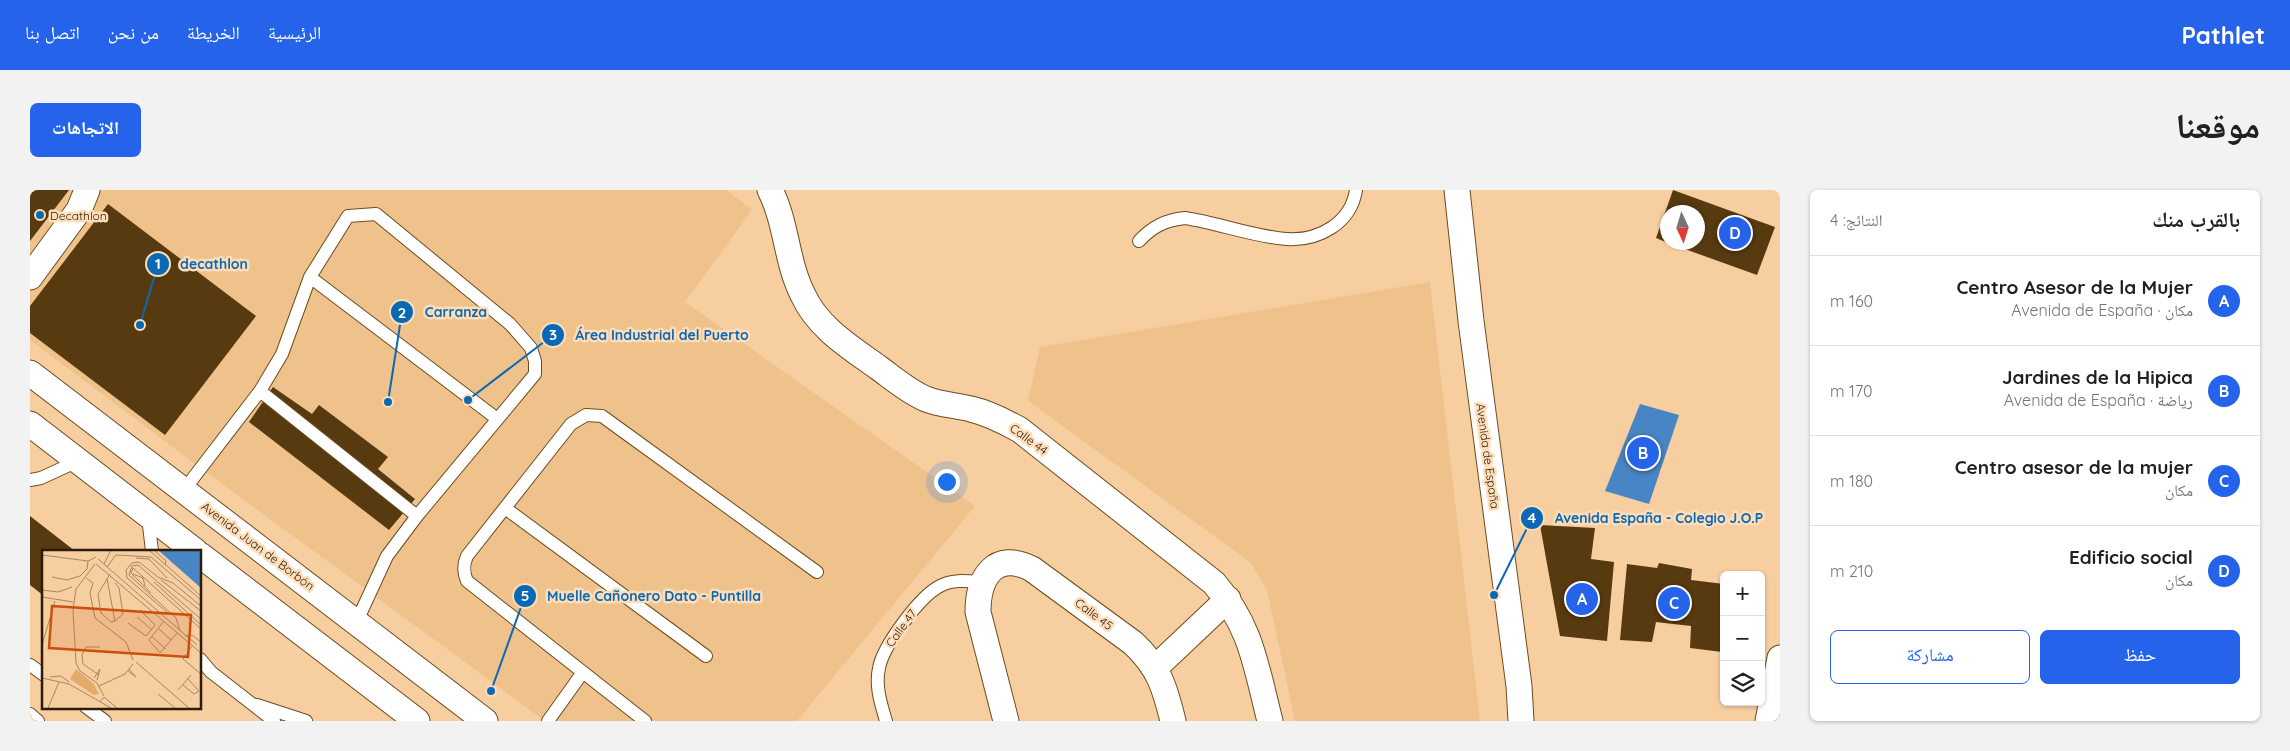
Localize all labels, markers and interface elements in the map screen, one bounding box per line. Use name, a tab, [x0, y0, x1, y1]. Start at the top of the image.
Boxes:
text: Pathlet	[2181, 20, 2265, 50]
text: اتصل بنا	[25, 21, 80, 44]
text: من نحن	[108, 21, 159, 44]
text: الخريطة	[187, 21, 240, 44]
text: الرئيسية	[268, 21, 321, 44]
button: الاتجاهات	[30, 103, 141, 157]
text: موقعنا	[2175, 103, 2260, 147]
north arrow	[1660, 205, 1705, 250]
text: بالقرب منك	[2152, 206, 2240, 232]
place label: Decathlon	[50, 208, 107, 223]
marker: Decathlon	[34, 209, 46, 221]
text: النتائج: 4	[1830, 210, 1883, 230]
pin: D	[1719, 214, 1751, 252]
callout: decathlon	[145, 249, 258, 278]
text: 1	[155, 254, 161, 273]
text: decathlon	[180, 255, 248, 273]
text: Centro Asesor de la Mujer	[1956, 275, 2193, 299]
text: 160 m	[1830, 291, 1873, 311]
text: A	[2219, 291, 2229, 311]
callout: Carranza	[390, 298, 497, 327]
text: مكان · Avenida de España	[2011, 300, 2193, 320]
text: 2	[398, 303, 406, 322]
text: Carranza	[425, 303, 487, 321]
callout: Área Industrial del Puerto	[541, 320, 759, 349]
text: 3	[549, 325, 557, 344]
text: Área Industrial del Puerto	[575, 326, 749, 344]
text: Jardines de la Hipica	[2002, 365, 2193, 389]
text: 170 m	[1830, 381, 1873, 401]
text: B	[2219, 381, 2229, 401]
text: رياضة · Avenida de España	[2004, 390, 2193, 410]
street label: Avenida de España	[1473, 402, 1503, 510]
street label: Calle 44	[1007, 420, 1051, 458]
pin: B	[1627, 434, 1659, 472]
text: Centro asesor de la mujer	[1955, 455, 2193, 479]
your location	[934, 469, 960, 495]
text: 180 m	[1830, 471, 1873, 491]
text: C	[2219, 471, 2229, 491]
text: مكان	[2165, 480, 2193, 500]
street label: Avenida Juan de Borbón	[199, 499, 317, 593]
callout: Avenida España - Colegio J.O.P	[1519, 503, 1773, 532]
text: 4	[1528, 508, 1537, 527]
text: Avenida España - Colegio J.O.P	[1555, 509, 1763, 527]
text: Edificio social	[2069, 545, 2193, 569]
inset map	[42, 550, 201, 708]
text: 210 m	[1830, 561, 1873, 581]
text: D	[2218, 561, 2230, 581]
text: مكان	[2165, 570, 2193, 590]
map controls	[1720, 571, 1765, 706]
button: +	[1720, 571, 1765, 616]
pin: A	[1566, 580, 1598, 618]
callout: Muelle Cañonero Dato - Puntilla	[512, 582, 771, 611]
pin: C	[1658, 584, 1690, 622]
text: 5	[521, 586, 529, 605]
text: Muelle Cañonero Dato - Puntilla	[547, 587, 761, 605]
street label: Calle 45	[1072, 595, 1116, 633]
street label: Calle 47	[882, 606, 920, 650]
button: −	[1720, 616, 1765, 661]
button: مشاركة	[1830, 630, 2030, 684]
button: حفظ	[2040, 630, 2240, 684]
button: layers	[1720, 661, 1765, 706]

